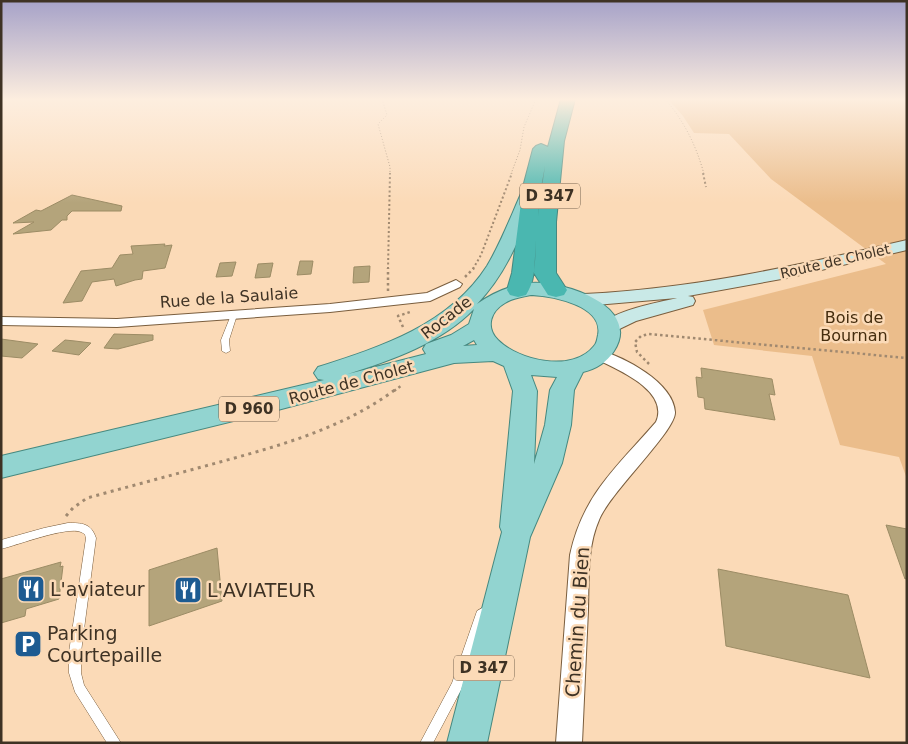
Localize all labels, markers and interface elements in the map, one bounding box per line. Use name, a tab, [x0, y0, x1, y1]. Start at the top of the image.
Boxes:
road number: D 347	[520, 184, 580, 208]
street label: Route de Cholet	[779, 240, 892, 281]
street label: Rue de la Saulaie	[159, 283, 299, 312]
street label: Rocade	[417, 292, 475, 343]
park label: Bois de Bournan	[820, 308, 888, 345]
street label: Route de Cholet	[287, 357, 416, 408]
road number: D 960	[219, 396, 279, 422]
street label: Chemin du Bien	[561, 546, 593, 698]
restaurant icon: L'aviateur	[16, 574, 46, 604]
restaurant icon: L'AVIATEUR	[173, 575, 203, 605]
place label: L'aviateur	[50, 578, 145, 600]
place label: L'AVIATEUR	[207, 579, 315, 601]
place label: Parking Courtepaille	[47, 622, 162, 666]
parking icon: Parking Courtepaille	[13, 629, 43, 659]
road number: D 347	[454, 656, 514, 680]

